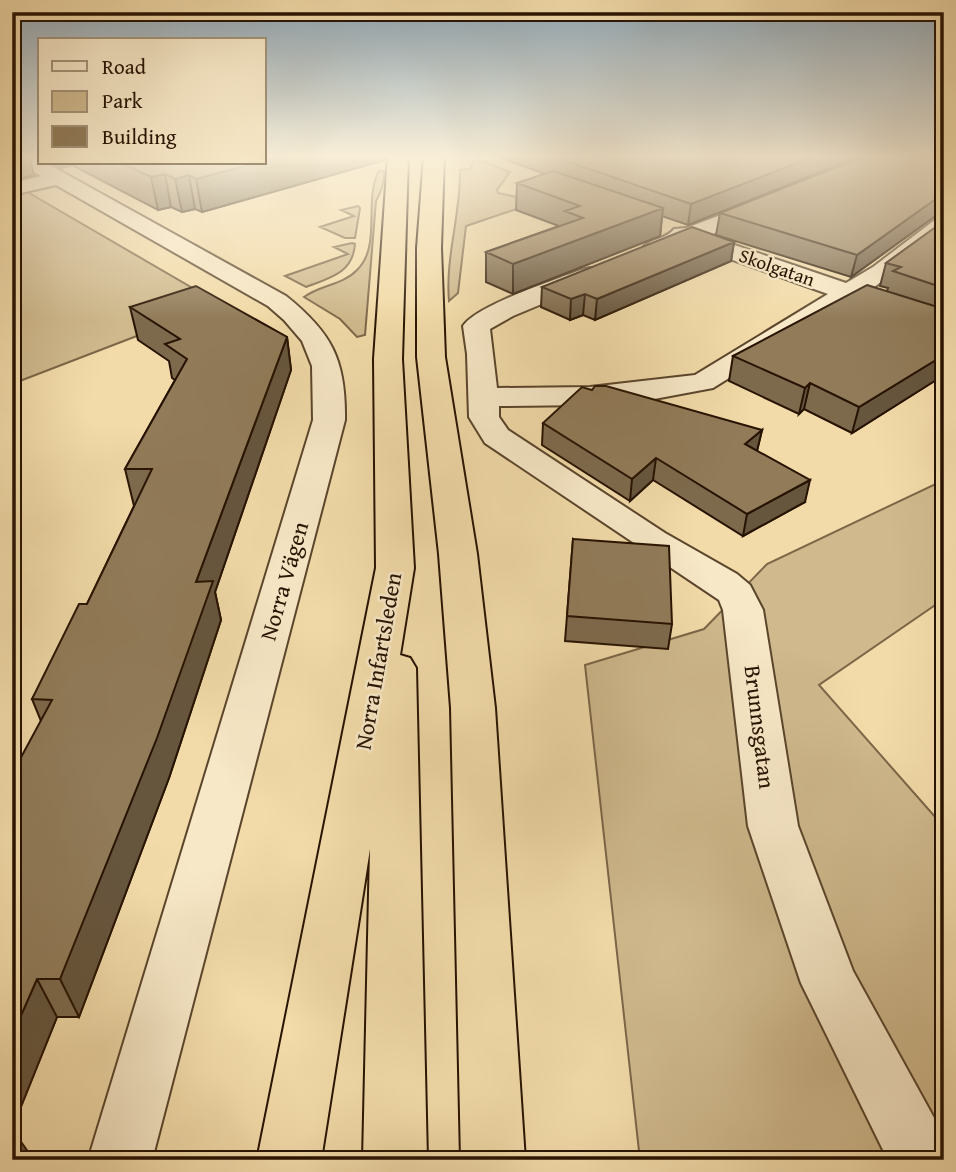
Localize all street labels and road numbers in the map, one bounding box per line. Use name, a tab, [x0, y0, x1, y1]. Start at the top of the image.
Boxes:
street label: Skolgatan	[735, 241, 819, 293]
street label: Norra Vägen	[251, 517, 316, 644]
street label: Norra Infartsleden	[346, 570, 409, 752]
street label: Brunnsgatan	[737, 663, 784, 791]

